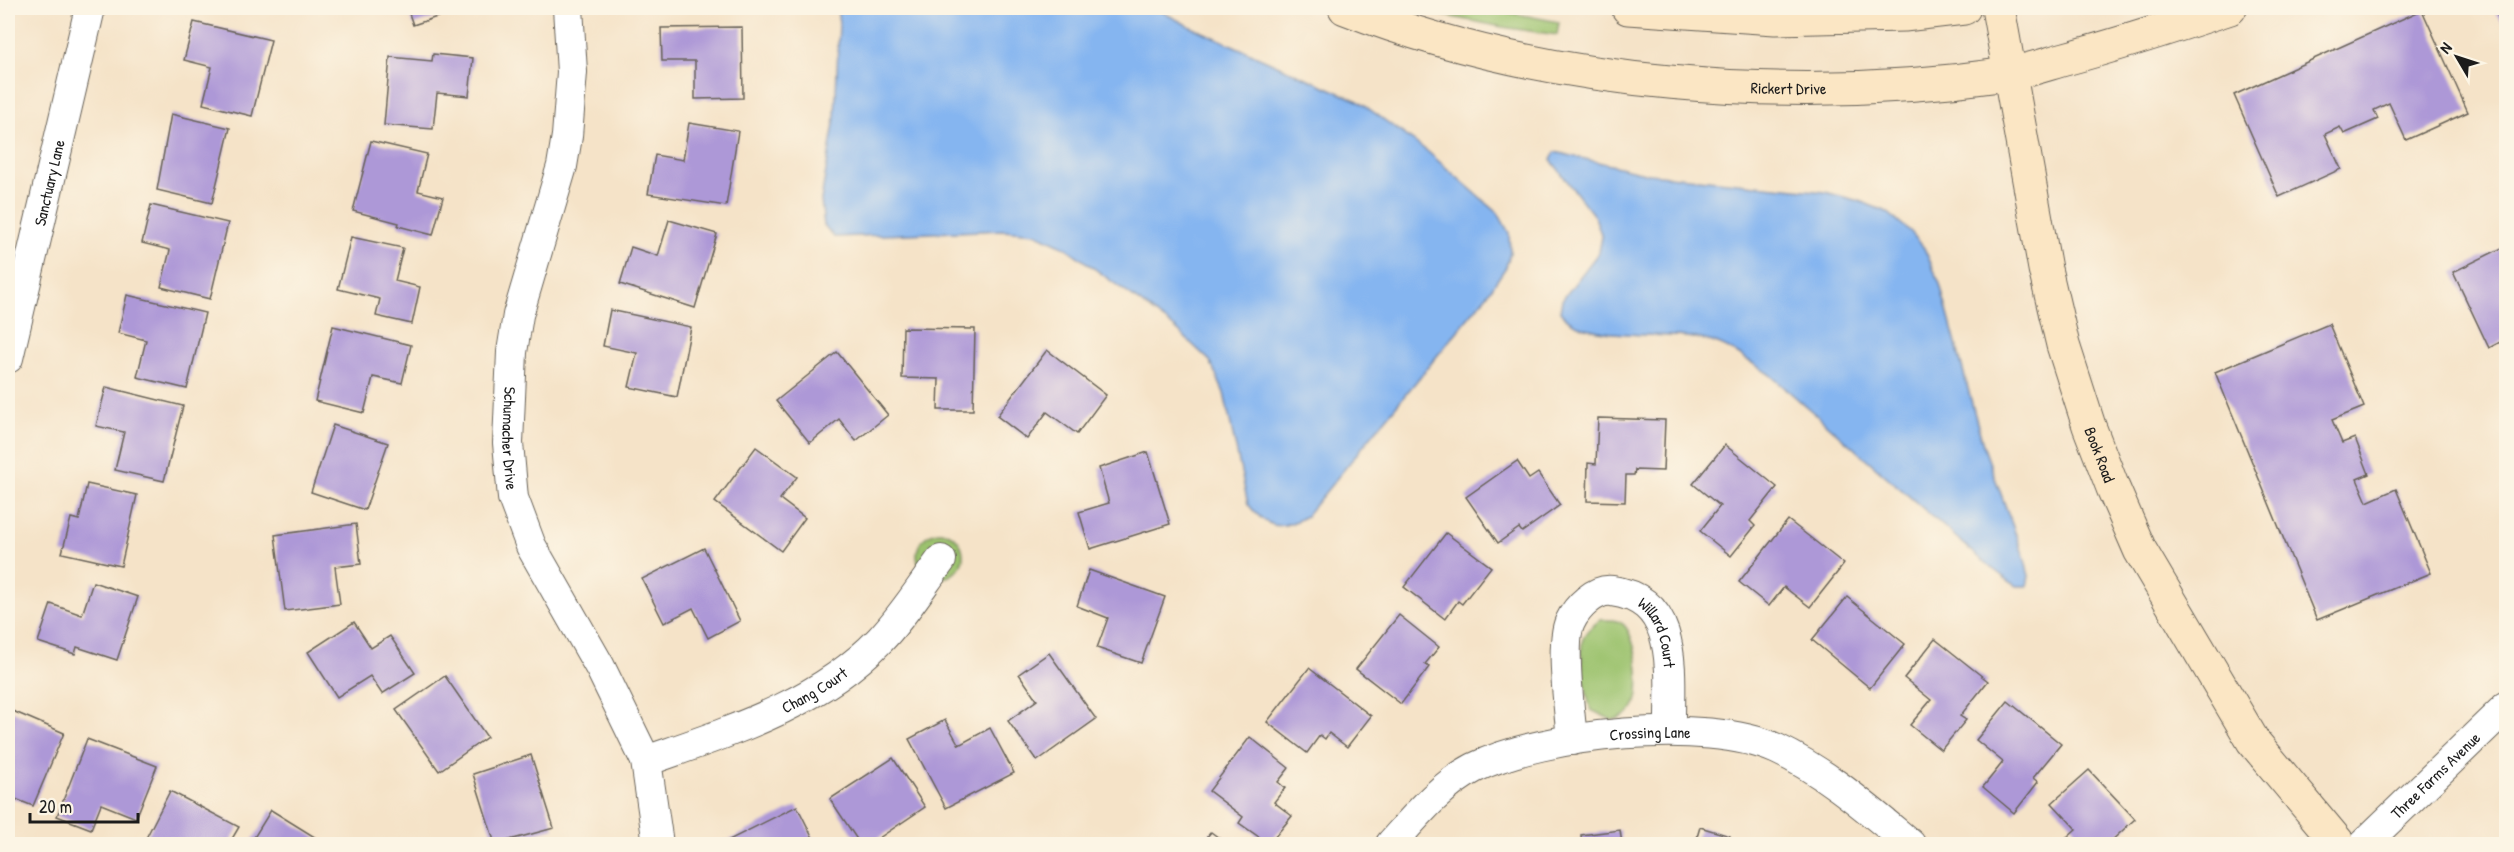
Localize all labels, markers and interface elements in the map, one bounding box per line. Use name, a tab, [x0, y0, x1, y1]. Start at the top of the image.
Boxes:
north arrow	[2427, 27, 2487, 87]
text: N	[2434, 37, 2457, 58]
street label: Rickert Drive	[1750, 76, 1827, 99]
street label: Sanctuary Lane	[28, 137, 70, 228]
street label: Schumacher Drive	[497, 386, 523, 491]
street label: Book Road	[2079, 424, 2121, 485]
street label: Willard Court	[1634, 592, 1681, 669]
street label: Chang Court	[778, 662, 852, 718]
street label: Crossing Lane	[1608, 721, 1692, 746]
street label: Three Farms Avenue	[2386, 726, 2485, 824]
scale bar	[30, 786, 138, 824]
text: 20 m	[39, 794, 72, 819]

